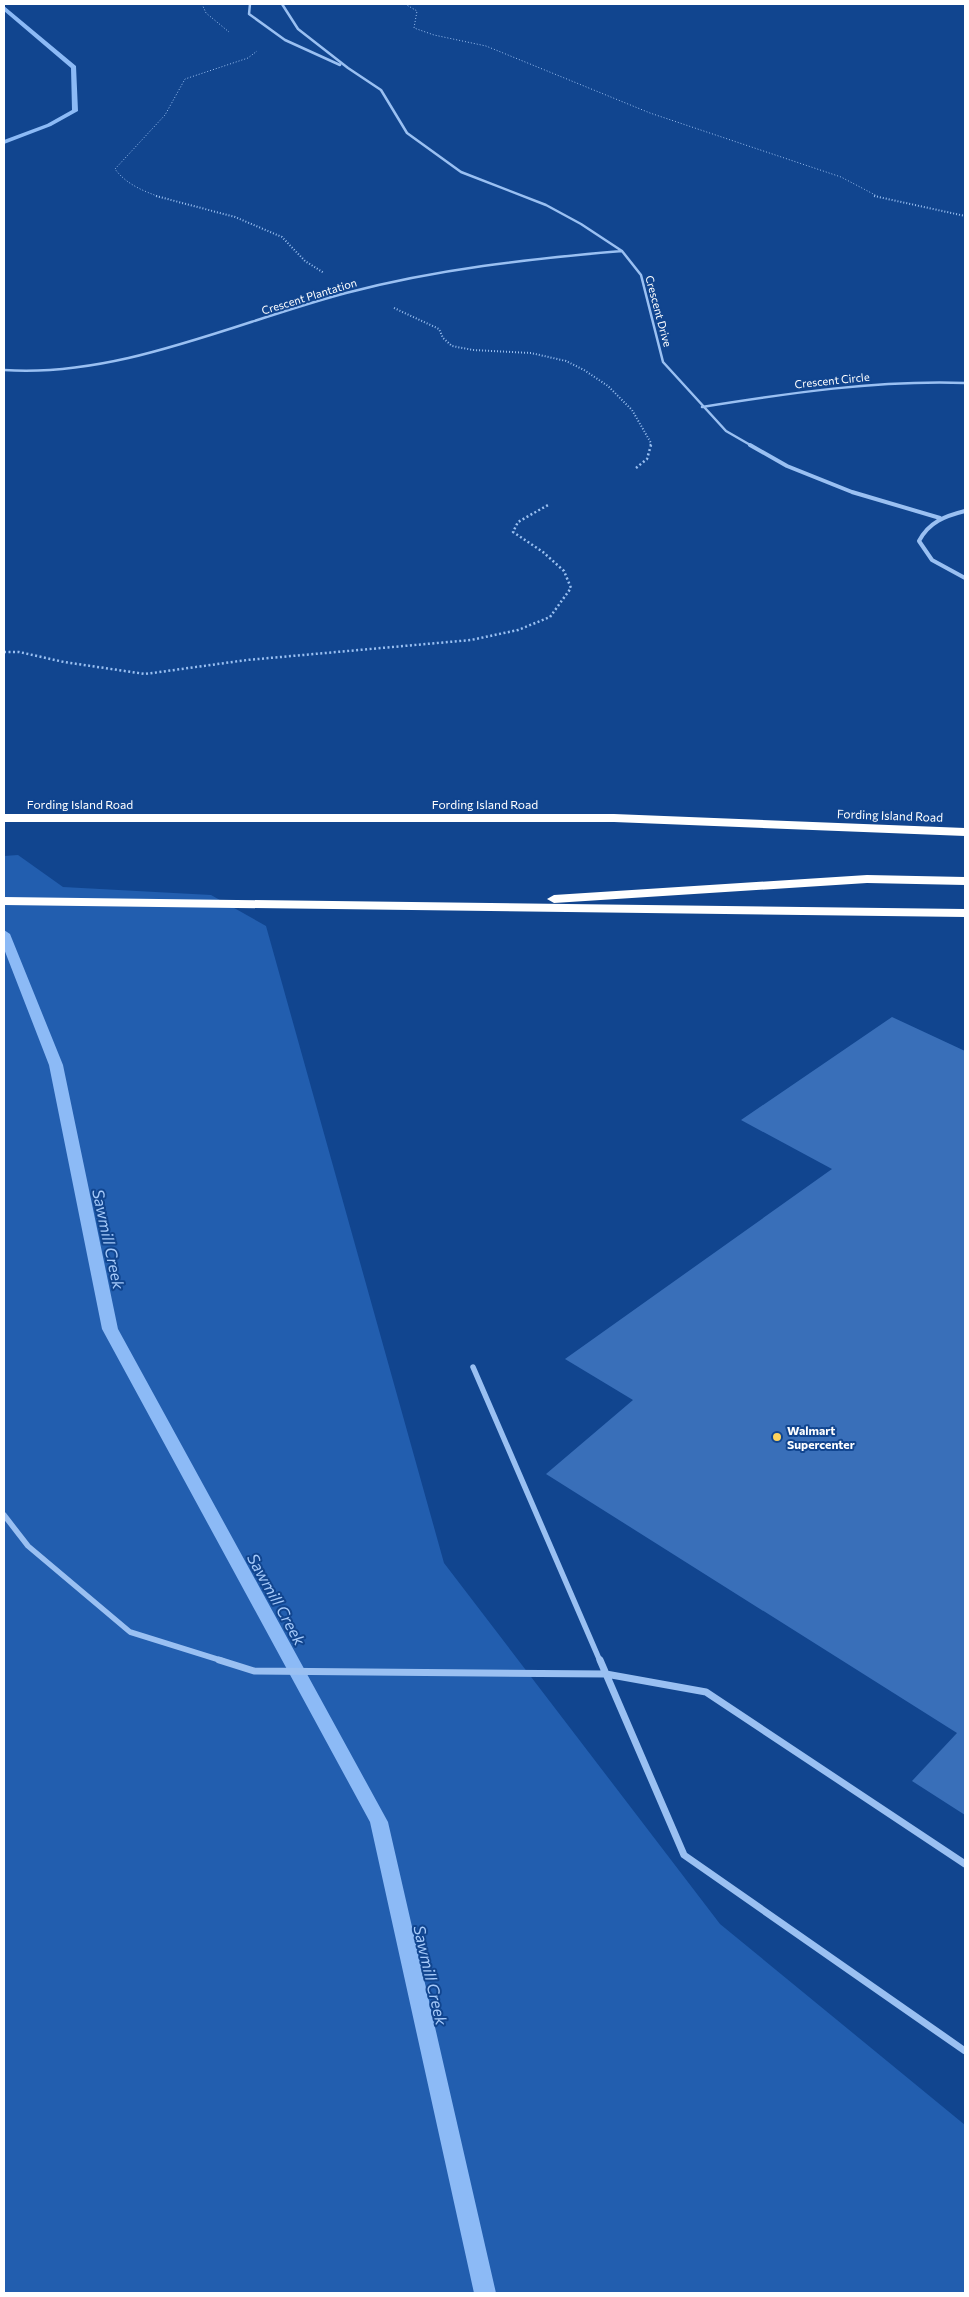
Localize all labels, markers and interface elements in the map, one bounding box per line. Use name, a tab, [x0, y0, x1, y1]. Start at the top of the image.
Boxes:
street label: Crescent Drive	[643, 274, 675, 348]
street label: Crescent Plantation	[260, 275, 358, 317]
street label: Crescent Circle	[794, 370, 870, 390]
street label: Fording Island Road	[27, 797, 133, 811]
street label: Fording Island Road	[432, 797, 538, 811]
street label: Fording Island Road	[837, 806, 943, 824]
water label: Sawmill Creek	[89, 1187, 129, 1291]
place label: Walmart Supercenter	[787, 1423, 855, 1451]
marker: Walmart Supercenter	[771, 1431, 783, 1443]
water label: Sawmill Creek	[244, 1550, 310, 1649]
water label: Sawmill Creek	[410, 1923, 452, 2027]

